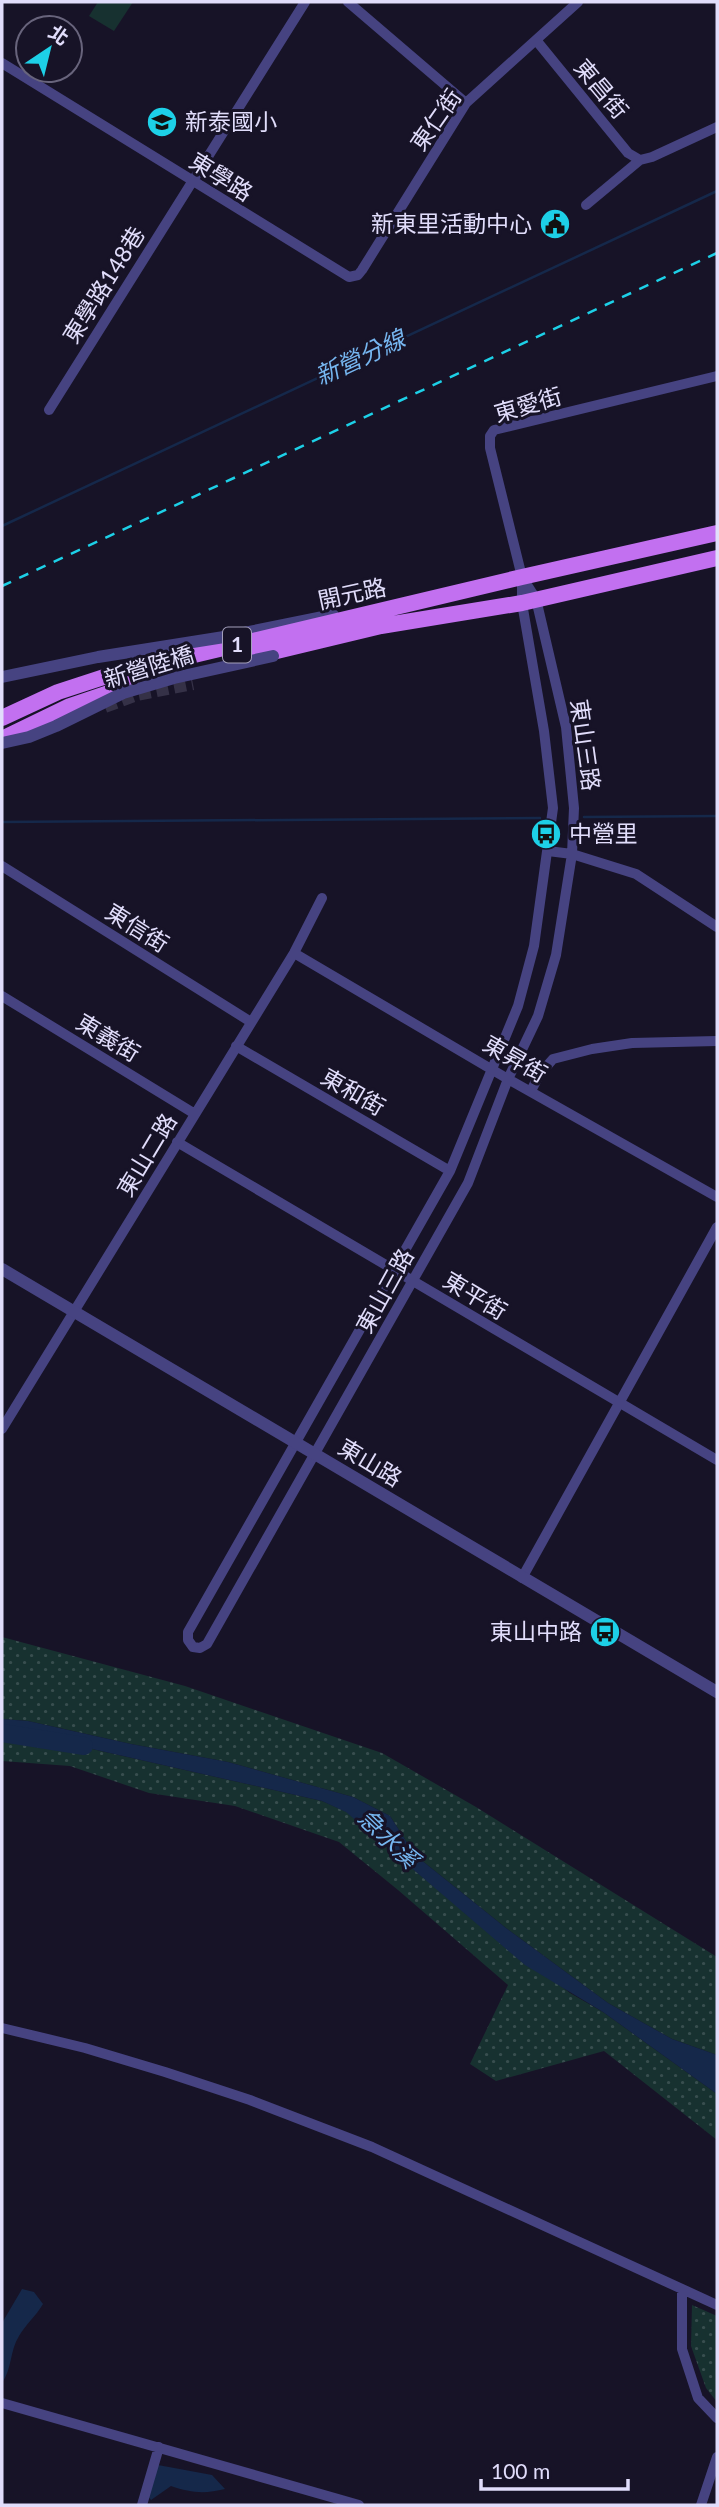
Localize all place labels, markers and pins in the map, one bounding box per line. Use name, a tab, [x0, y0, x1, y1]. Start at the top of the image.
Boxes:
school or university icon: 新泰國小	[145, 105, 179, 139]
place label: 新泰國小	[185, 107, 277, 135]
public building icon: 新東里活動中心	[538, 207, 572, 241]
place label: 新東里活動中心	[371, 209, 532, 237]
bus stop icon: 中營里	[529, 817, 563, 851]
place label: 中營里	[569, 819, 638, 847]
bus stop icon: 東山中路	[588, 1615, 622, 1649]
place label: 東山中路	[490, 1617, 582, 1645]

